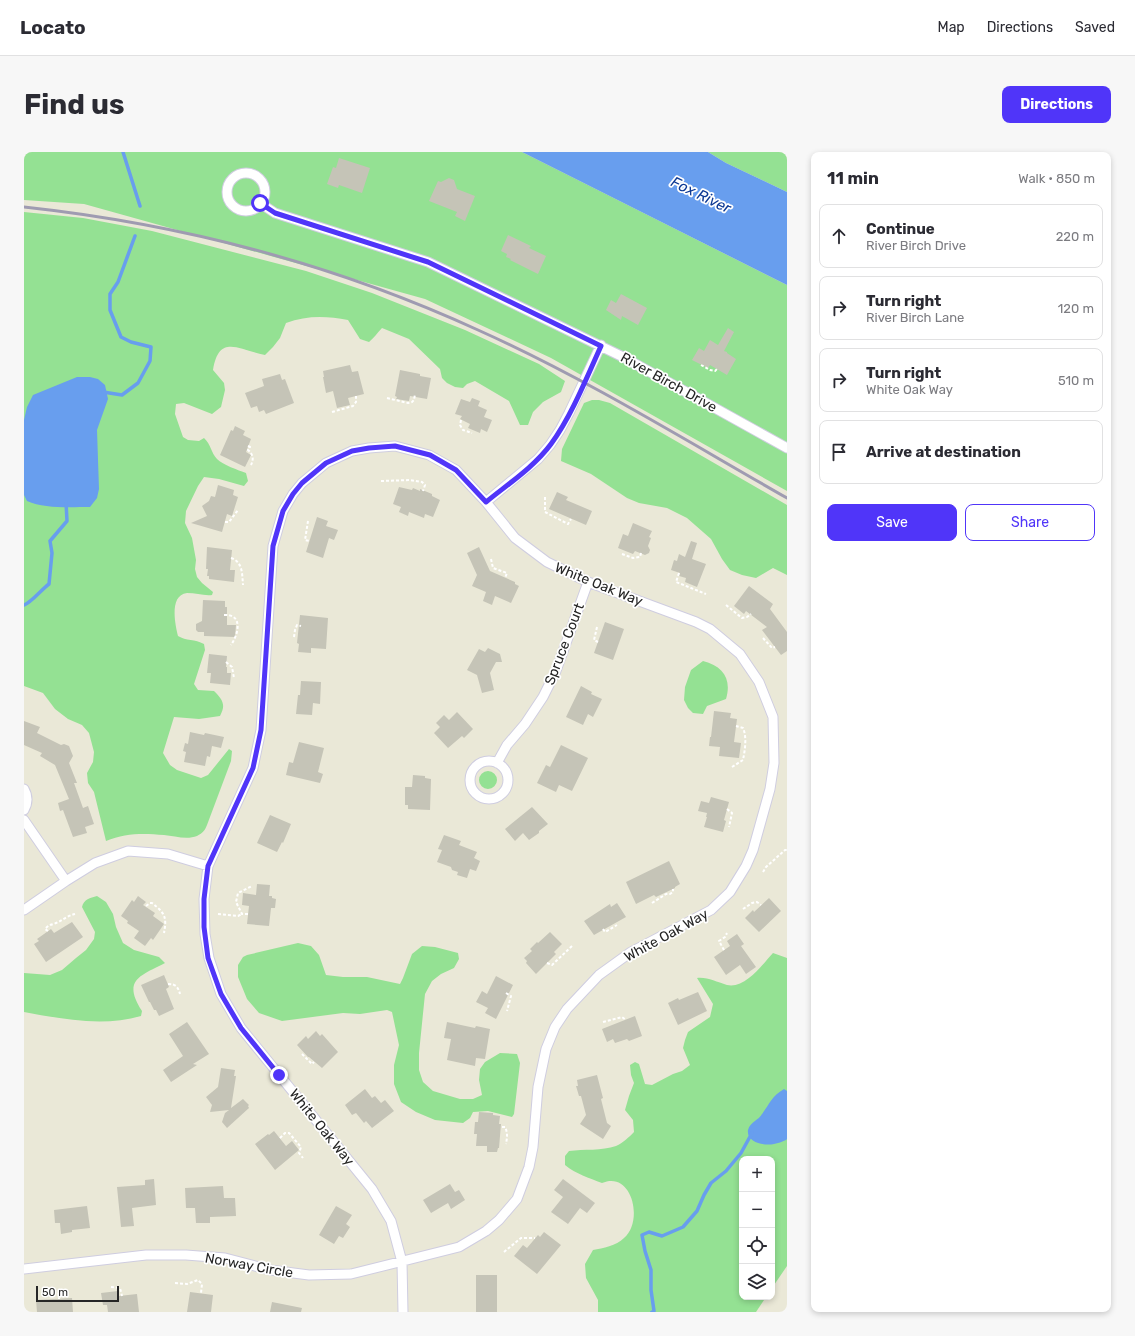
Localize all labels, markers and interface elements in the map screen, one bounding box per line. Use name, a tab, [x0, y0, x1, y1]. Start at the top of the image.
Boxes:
text: Locato	[20, 16, 86, 39]
text: Map	[938, 19, 965, 36]
text: Directions	[987, 19, 1053, 36]
text: Saved	[1075, 19, 1115, 36]
button: Directions	[1002, 86, 1111, 123]
text: Find us	[24, 88, 124, 121]
text: 11 min	[827, 168, 879, 188]
text: Walk · 850 m	[1018, 171, 1095, 186]
water label: Fox River	[668, 173, 735, 218]
route start	[251, 194, 269, 212]
text: Continue	[866, 220, 935, 238]
icon: ahead	[828, 225, 850, 247]
text: 220 m	[1056, 229, 1094, 244]
text: River Birch Drive	[866, 238, 966, 253]
text: Turn right	[866, 292, 941, 310]
icon: right	[828, 297, 850, 319]
text: 120 m	[1058, 301, 1094, 316]
text: River Birch Lane	[866, 310, 964, 325]
street label: River Birch Drive	[618, 349, 720, 416]
text: Turn right	[866, 364, 941, 382]
icon: right	[828, 369, 850, 391]
text: 510 m	[1058, 373, 1094, 388]
text: White Oak Way	[866, 382, 953, 397]
icon: arrive	[828, 441, 850, 463]
text: Arrive at destination	[866, 443, 1021, 461]
button: Save	[827, 504, 957, 541]
button: Share	[965, 504, 1095, 541]
street label: White Oak Way	[552, 559, 646, 610]
street label: Spruce Court	[541, 600, 588, 688]
street label: White Oak Way	[621, 905, 712, 966]
route end	[270, 1066, 288, 1084]
street label: White Oak Way	[286, 1086, 358, 1169]
map controls	[739, 1156, 775, 1300]
button: +	[739, 1156, 775, 1192]
button: −	[739, 1192, 775, 1228]
button: locate	[739, 1228, 775, 1264]
street label: Norway Circle	[203, 1249, 295, 1282]
button: layers	[739, 1264, 775, 1300]
scale bar	[36, 1284, 119, 1303]
text: 50 m	[42, 1286, 68, 1299]

